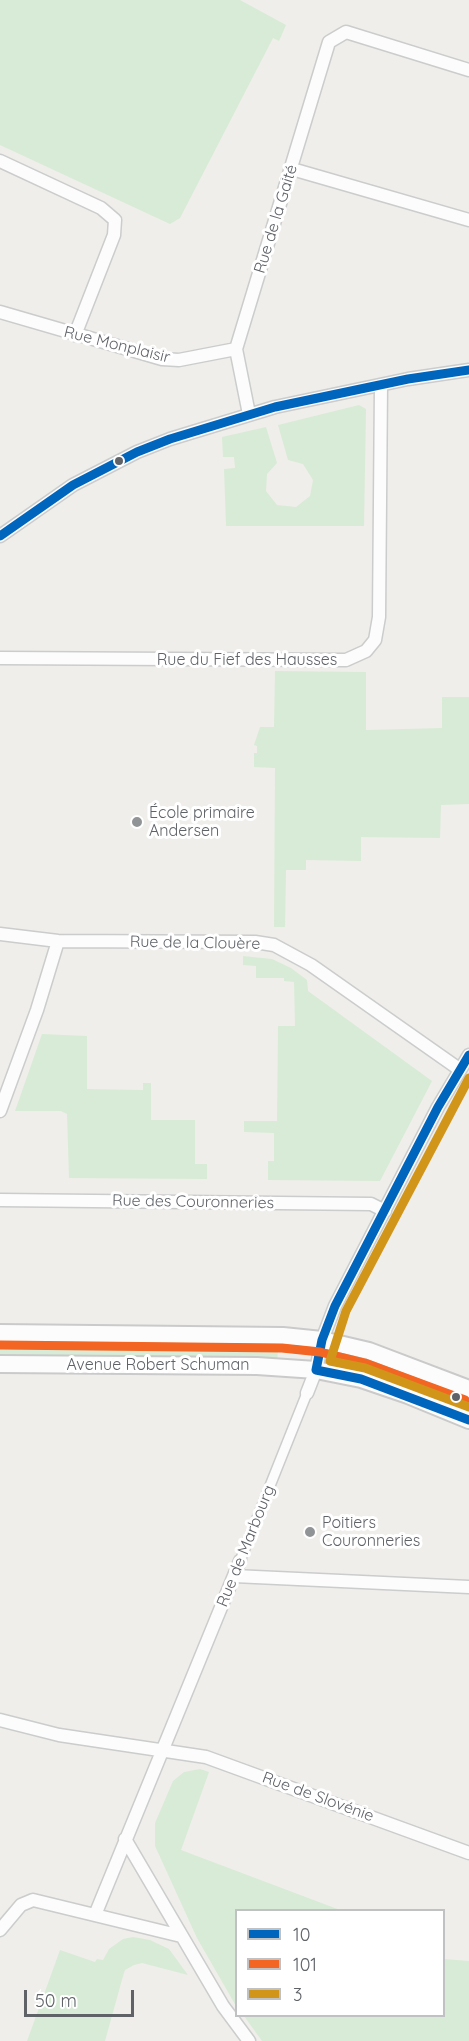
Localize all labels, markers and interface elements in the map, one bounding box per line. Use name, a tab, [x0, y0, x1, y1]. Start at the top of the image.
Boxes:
street label: Rue de la Gaité	[250, 162, 302, 276]
street label: Rue Monplaisir	[62, 323, 172, 367]
unlabelled marker	[113, 455, 125, 467]
street label: Rue du Fief des Hausses	[157, 650, 337, 670]
place label: École primaire Andersen	[149, 803, 255, 841]
marker: École primaire Andersen	[130, 815, 144, 829]
street label: Rue de la Clouère	[130, 932, 260, 954]
street label: Rue des Couronneries	[112, 1191, 274, 1213]
street label: Avenue Robert Schuman	[66, 1355, 250, 1375]
unlabelled marker	[450, 1391, 462, 1403]
street label: Rue de Marbourg	[213, 1482, 279, 1610]
place label: Poitiers Couronneries	[322, 1513, 420, 1551]
marker: Poitiers Couronneries	[303, 1525, 317, 1539]
street label: Rue de Slovénie	[260, 1768, 376, 1826]
legend	[235, 1909, 445, 2017]
text: 10	[293, 1923, 310, 1946]
text: 101	[293, 1953, 317, 1976]
scale bar	[27, 1978, 136, 2016]
text: 3	[293, 1983, 302, 2006]
text: 50 m	[35, 1989, 77, 2012]

